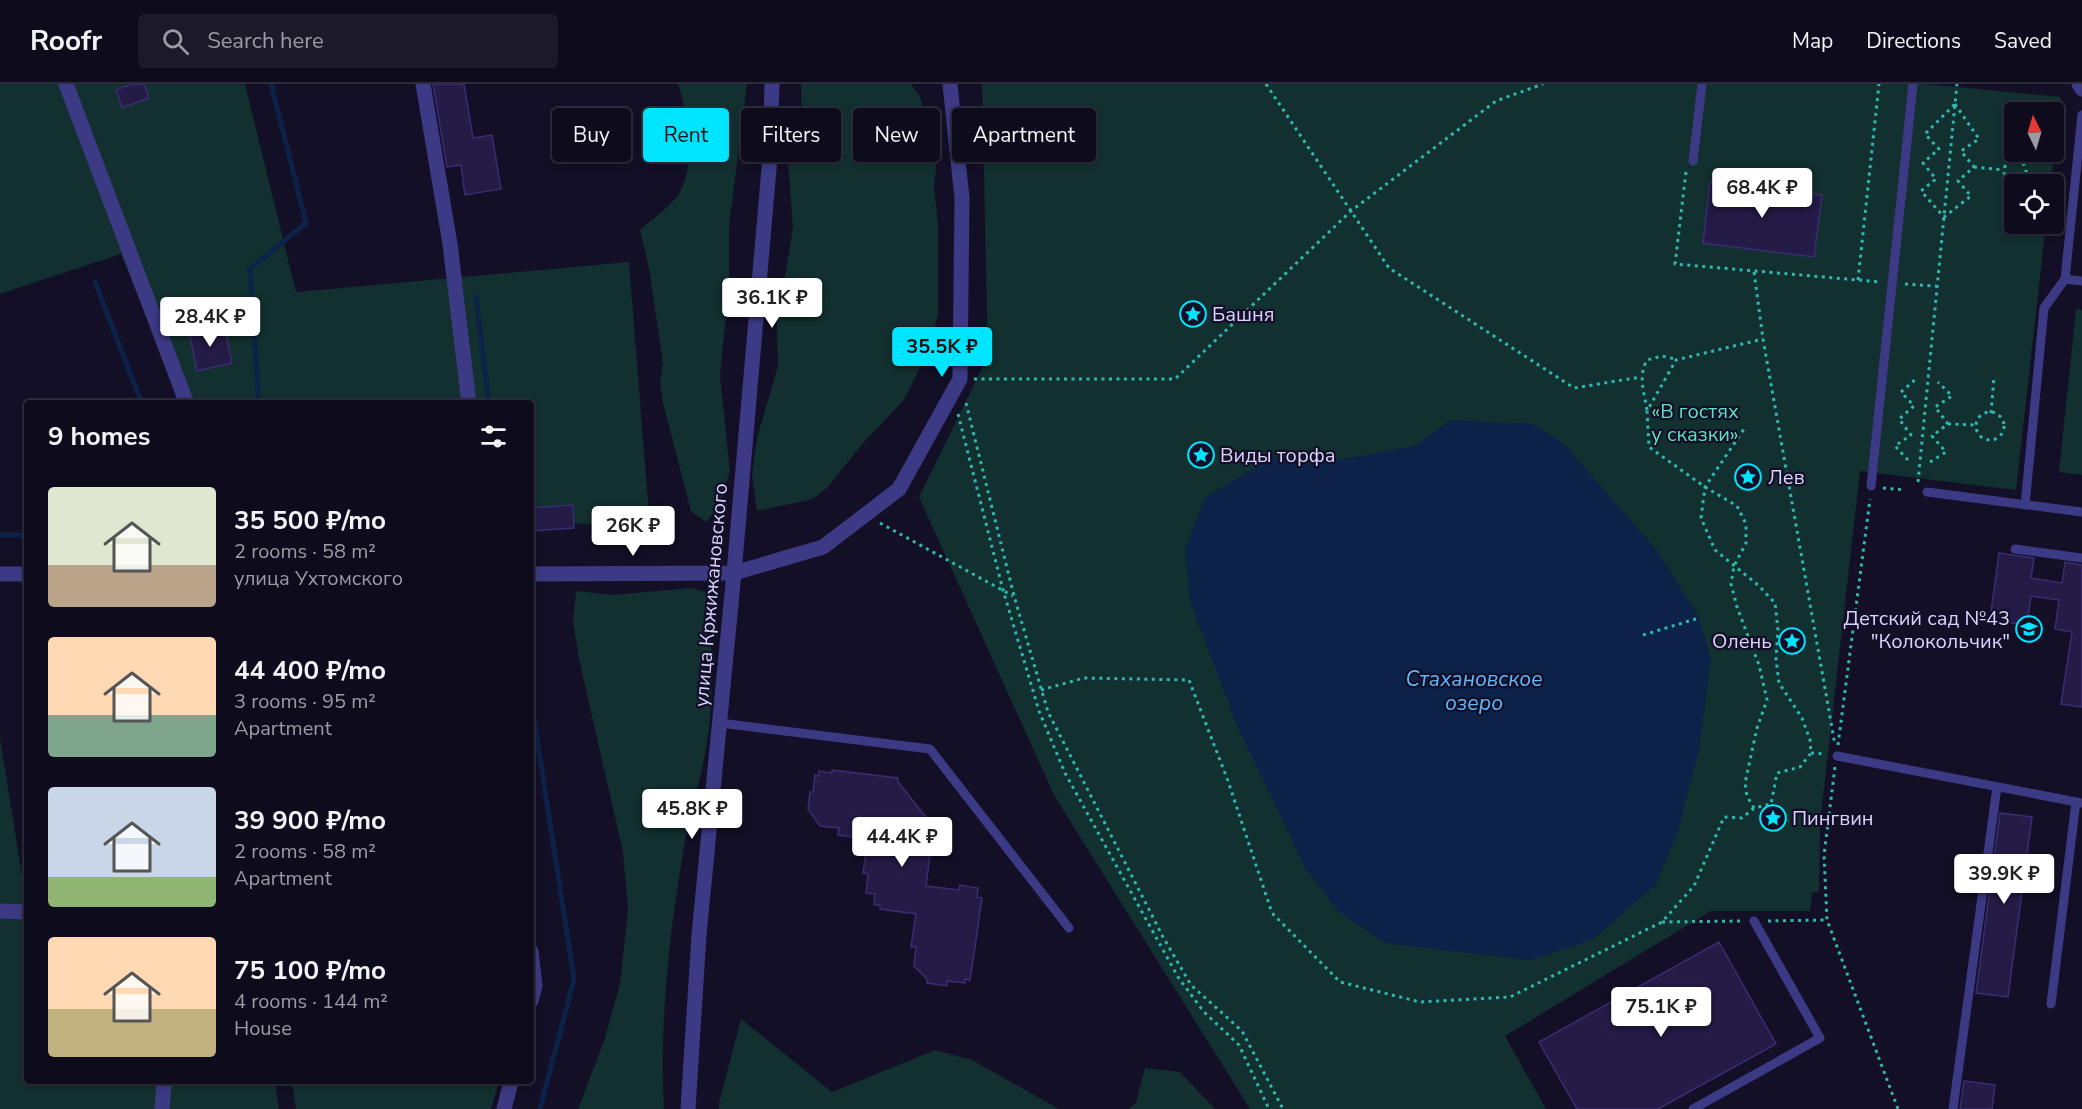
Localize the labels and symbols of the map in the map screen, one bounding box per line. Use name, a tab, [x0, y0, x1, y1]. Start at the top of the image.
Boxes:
north arrow	[2004, 102, 2064, 162]
pin: 68.4K ₽	[1707, 168, 1817, 219]
pin: 36.1K ₽	[717, 278, 827, 329]
pin: 28.4K ₽	[155, 297, 265, 348]
place icon: Башня	[1178, 299, 1208, 329]
place label: Башня	[1212, 301, 1274, 328]
pin: 35.5K ₽	[887, 327, 997, 378]
park label: «В гостях у сказки»	[1651, 398, 1739, 448]
place icon: Виды торфа	[1186, 440, 1216, 470]
place label: Виды торфа	[1220, 442, 1335, 469]
place icon: Лев	[1733, 462, 1763, 492]
place label: Лев	[1768, 464, 1805, 491]
street label: улица Кржижановского	[688, 482, 734, 708]
pin: 26K ₽	[591, 506, 675, 557]
place label: Детский сад №43 "Колокольчик"	[1843, 605, 2010, 655]
school or university icon: Детский сад №43 "Колокольчик"	[2014, 614, 2044, 644]
place icon: Олень	[1777, 626, 1807, 656]
place label: Олень	[1712, 628, 1772, 655]
water label: Стахановское озеро	[1405, 665, 1543, 717]
pin: 45.8K ₽	[637, 789, 747, 840]
place icon: Пингвин	[1758, 803, 1788, 833]
place label: Пингвин	[1792, 805, 1874, 832]
pin: 44.4K ₽	[847, 817, 957, 868]
pin: 39.9K ₽	[1949, 854, 2059, 905]
pin: 75.1K ₽	[1606, 987, 1716, 1038]

